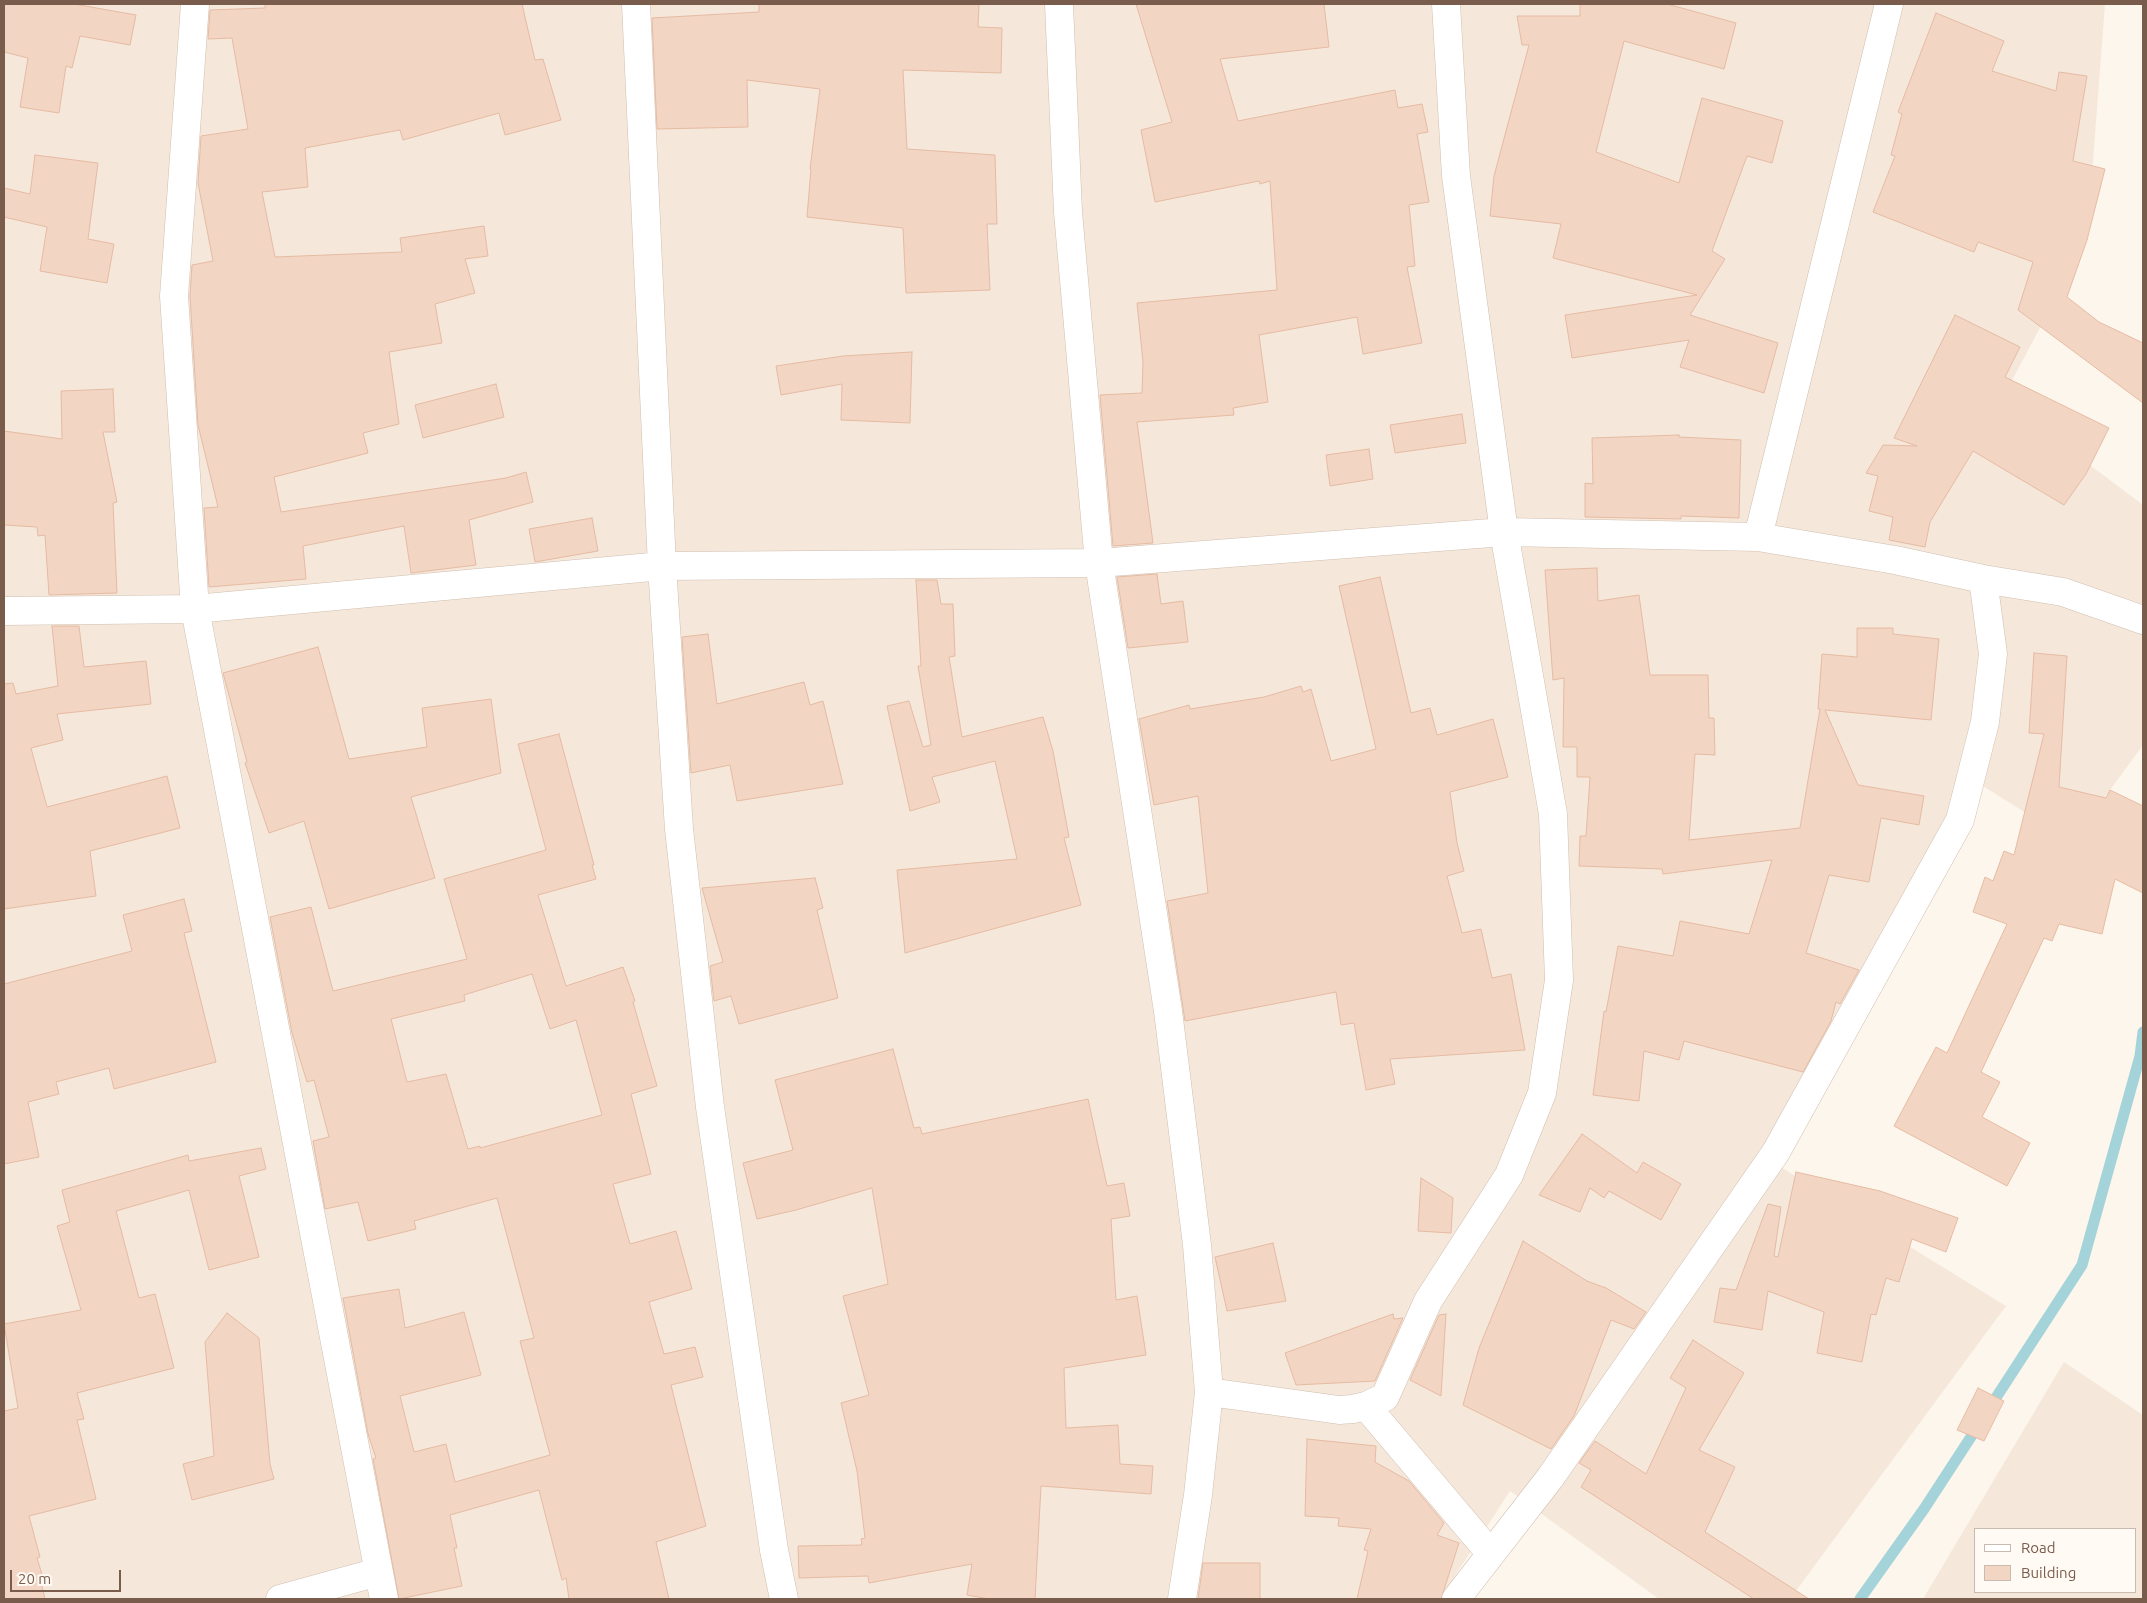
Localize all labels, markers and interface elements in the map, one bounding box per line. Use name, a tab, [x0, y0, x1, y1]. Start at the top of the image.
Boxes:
legend	[1974, 1528, 2137, 1593]
text: Road	[2021, 1539, 2056, 1556]
scale bar	[12, 1560, 124, 1592]
text: Building	[2021, 1564, 2076, 1581]
text: 20 m	[18, 1570, 51, 1587]

